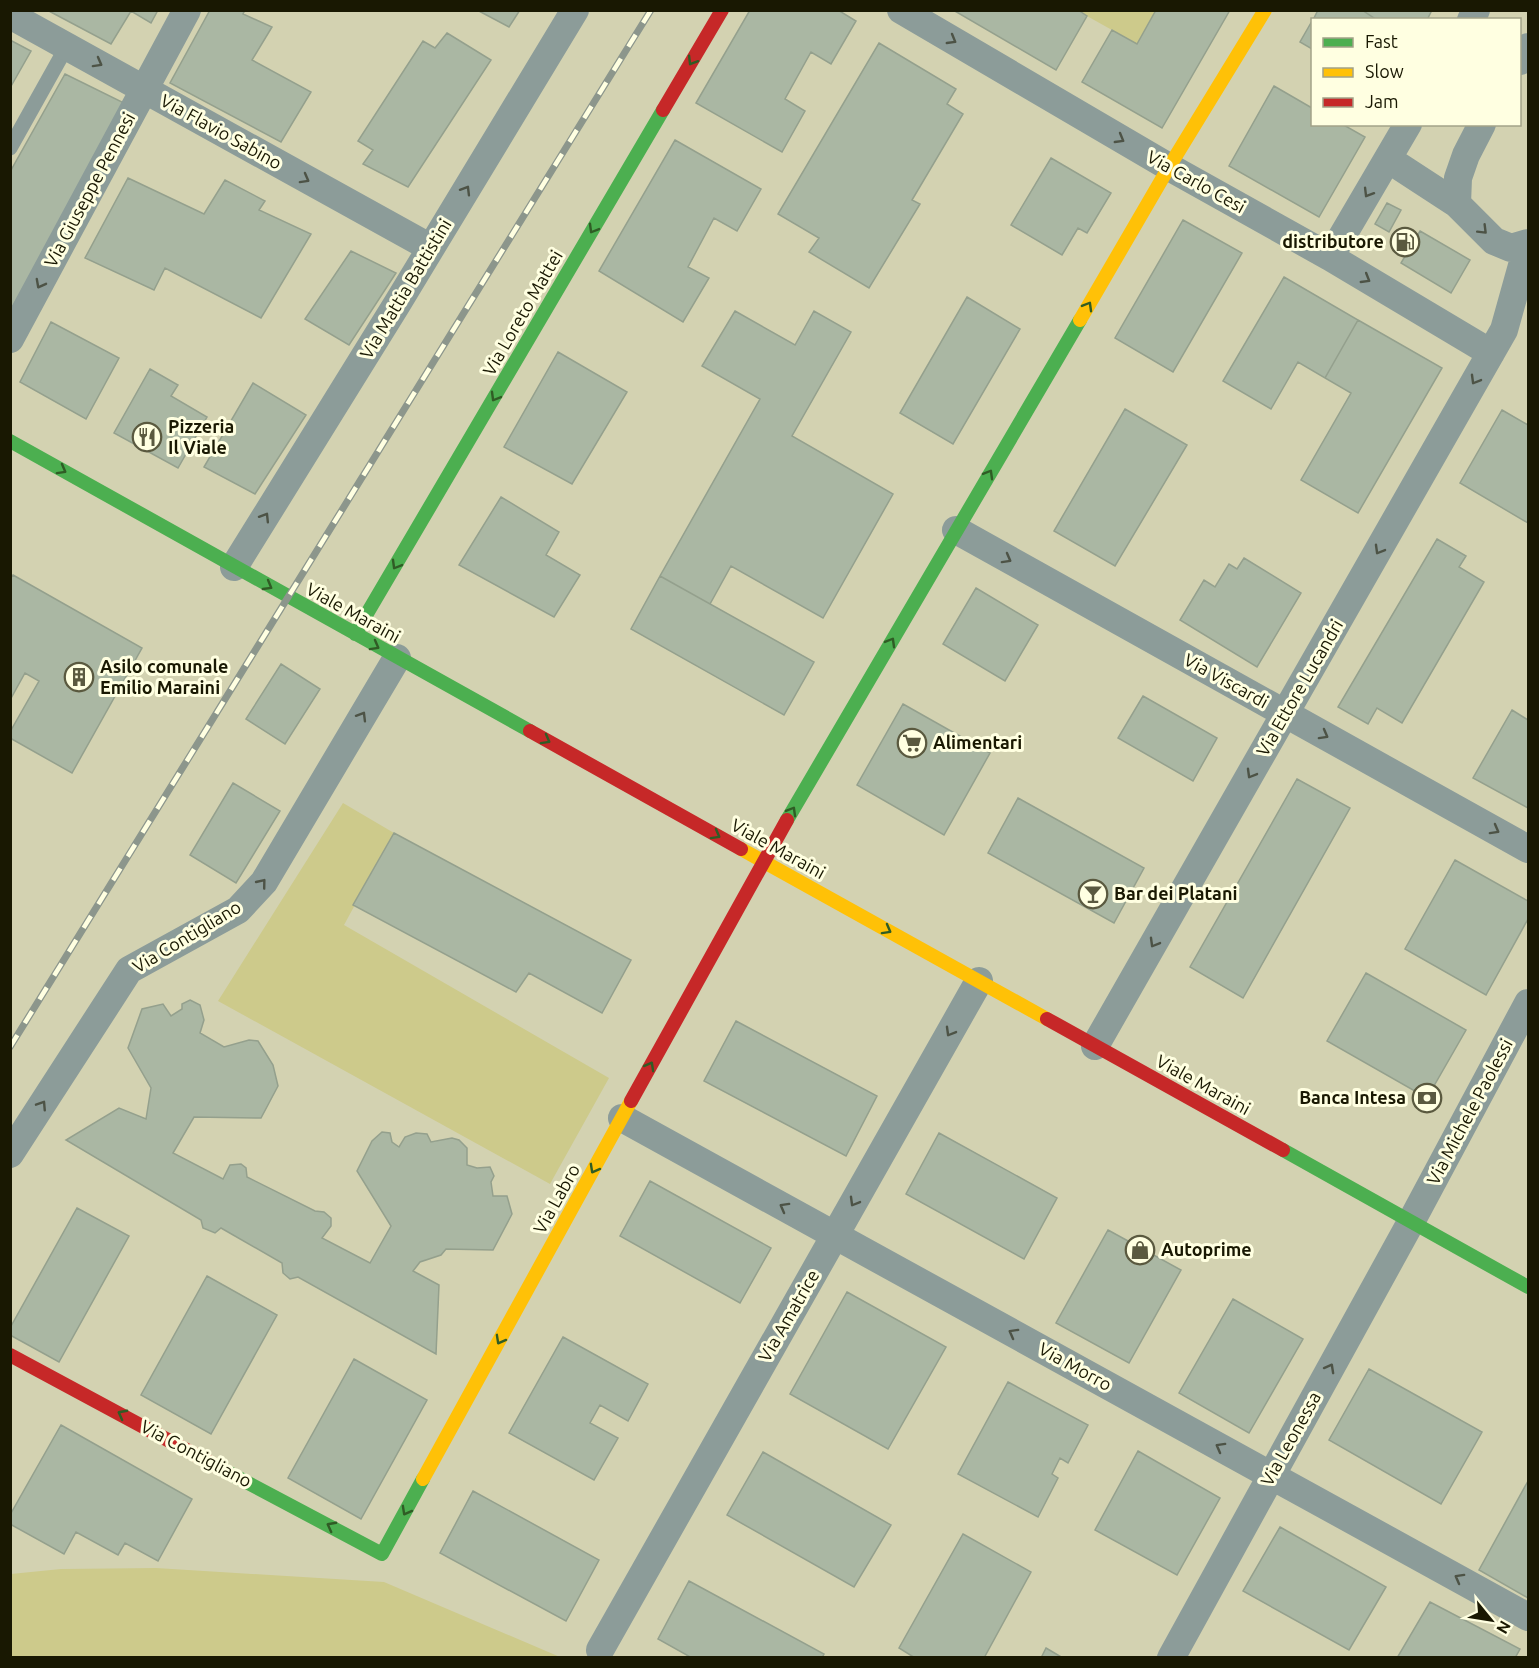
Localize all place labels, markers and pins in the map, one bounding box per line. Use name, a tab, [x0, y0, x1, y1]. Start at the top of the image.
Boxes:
fuel station icon: distributore	[1389, 226, 1421, 258]
place label: distributore	[1282, 231, 1384, 251]
place label: Pizzeria Il Viale	[168, 416, 234, 457]
restaurant icon: Pizzeria Il Viale	[131, 421, 163, 453]
place label: Asilo comunale Emilio Maraini	[100, 656, 228, 697]
building icon: Asilo comunale Emilio Maraini	[63, 661, 95, 693]
supermarket icon: Alimentari	[896, 727, 928, 759]
place label: Alimentari	[933, 732, 1022, 752]
bar icon: Bar dei Platani	[1077, 878, 1109, 910]
place label: Bar dei Platani	[1114, 883, 1237, 903]
bank icon: Banca Intesa	[1411, 1082, 1443, 1114]
place label: Banca Intesa	[1299, 1087, 1406, 1107]
shop icon: Autoprime	[1124, 1234, 1156, 1266]
place label: Autoprime	[1161, 1239, 1252, 1259]

